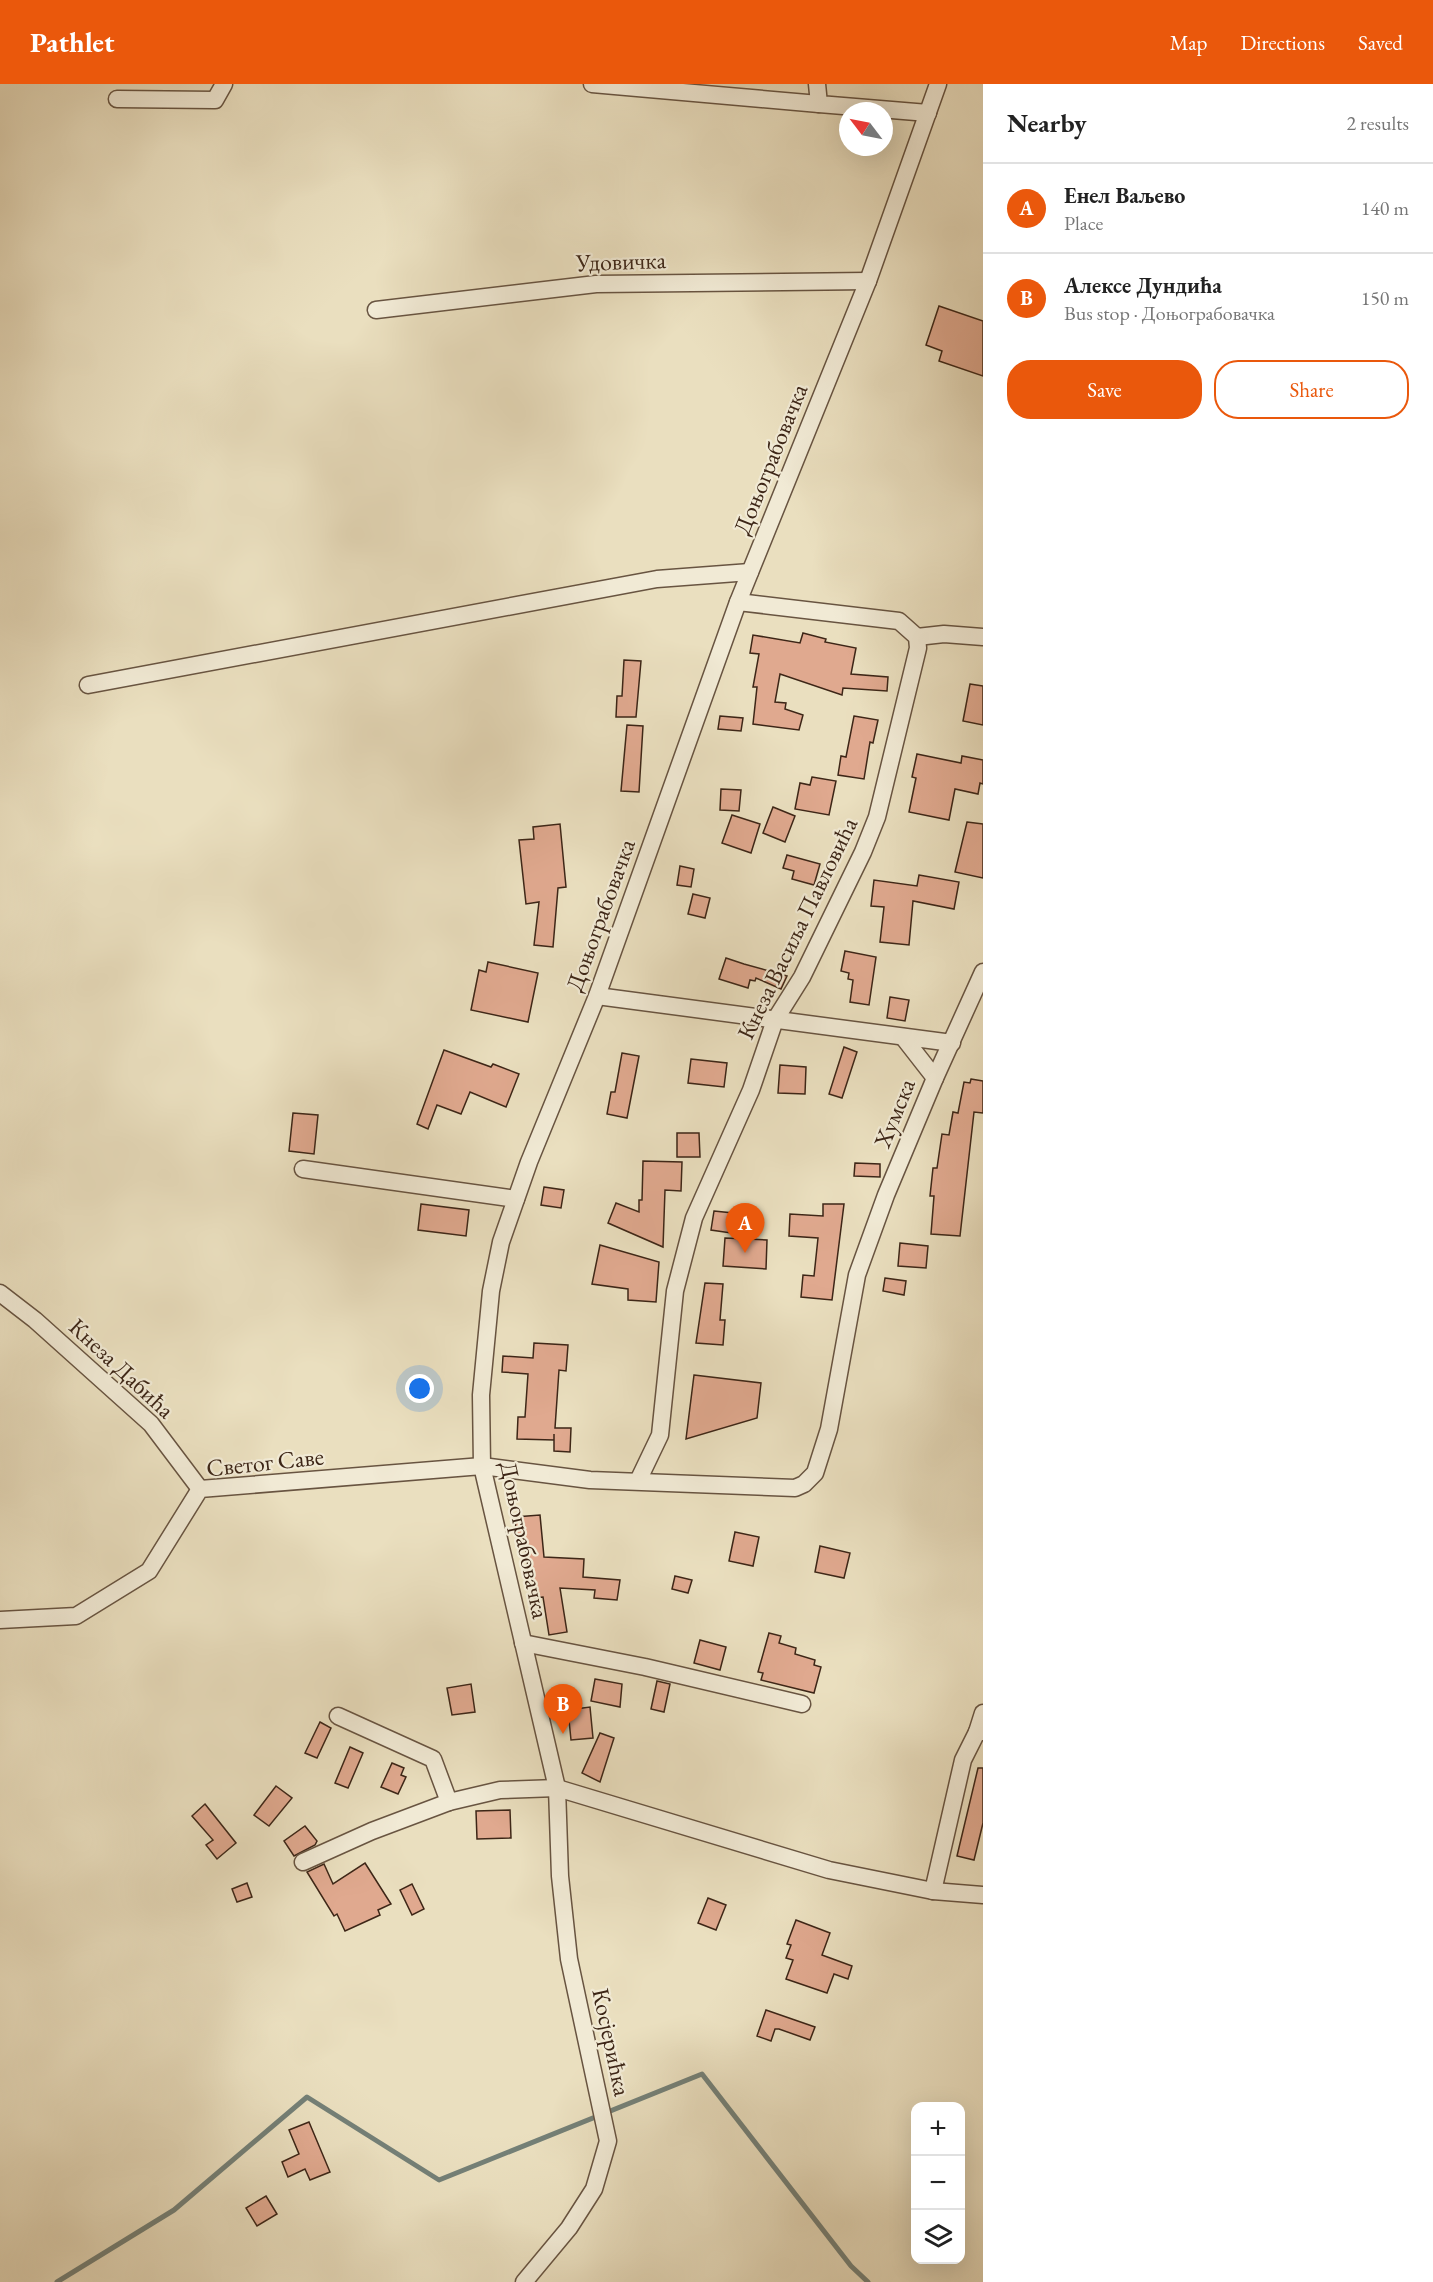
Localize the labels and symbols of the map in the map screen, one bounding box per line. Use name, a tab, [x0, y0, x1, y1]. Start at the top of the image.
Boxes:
north arrow	[839, 102, 893, 156]
street label: Удовичка	[574, 244, 667, 278]
street label: Доњограбовачка	[726, 379, 814, 539]
street label: Кнеза Васиља Павловића	[730, 811, 864, 1044]
street label: Доњограбовачка	[558, 834, 642, 995]
street label: Хумска	[866, 1073, 922, 1153]
pin: A	[726, 1204, 764, 1253]
street label: Кнеза Дабића	[63, 1311, 182, 1425]
your location	[405, 1374, 434, 1403]
street label: Светог Саве	[205, 1440, 325, 1484]
street label: Доњограбовачка	[493, 1459, 557, 1622]
pin: B	[544, 1684, 582, 1734]
street label: Косјерићка	[585, 1985, 639, 2099]

